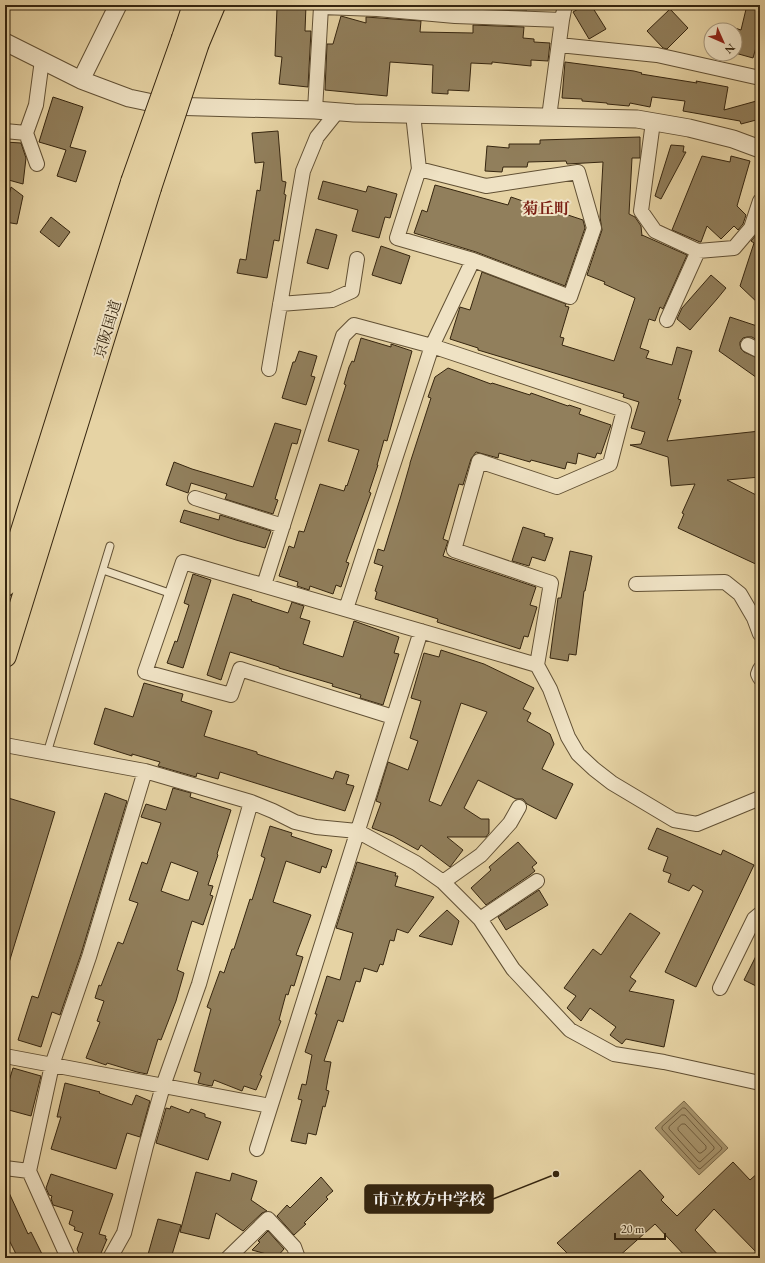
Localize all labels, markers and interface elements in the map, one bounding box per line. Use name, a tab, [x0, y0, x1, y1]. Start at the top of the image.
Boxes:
north arrow	[703, 22, 743, 62]
text: N	[722, 41, 738, 57]
district label: 菊丘町	[522, 198, 570, 219]
street label: 京阪国道	[89, 298, 125, 360]
callout: 市立枚方中学校	[365, 1185, 493, 1213]
text: 市立枚方中学校	[373, 1189, 486, 1210]
scale bar	[615, 1215, 665, 1241]
text: 20 m	[621, 1221, 645, 1237]

